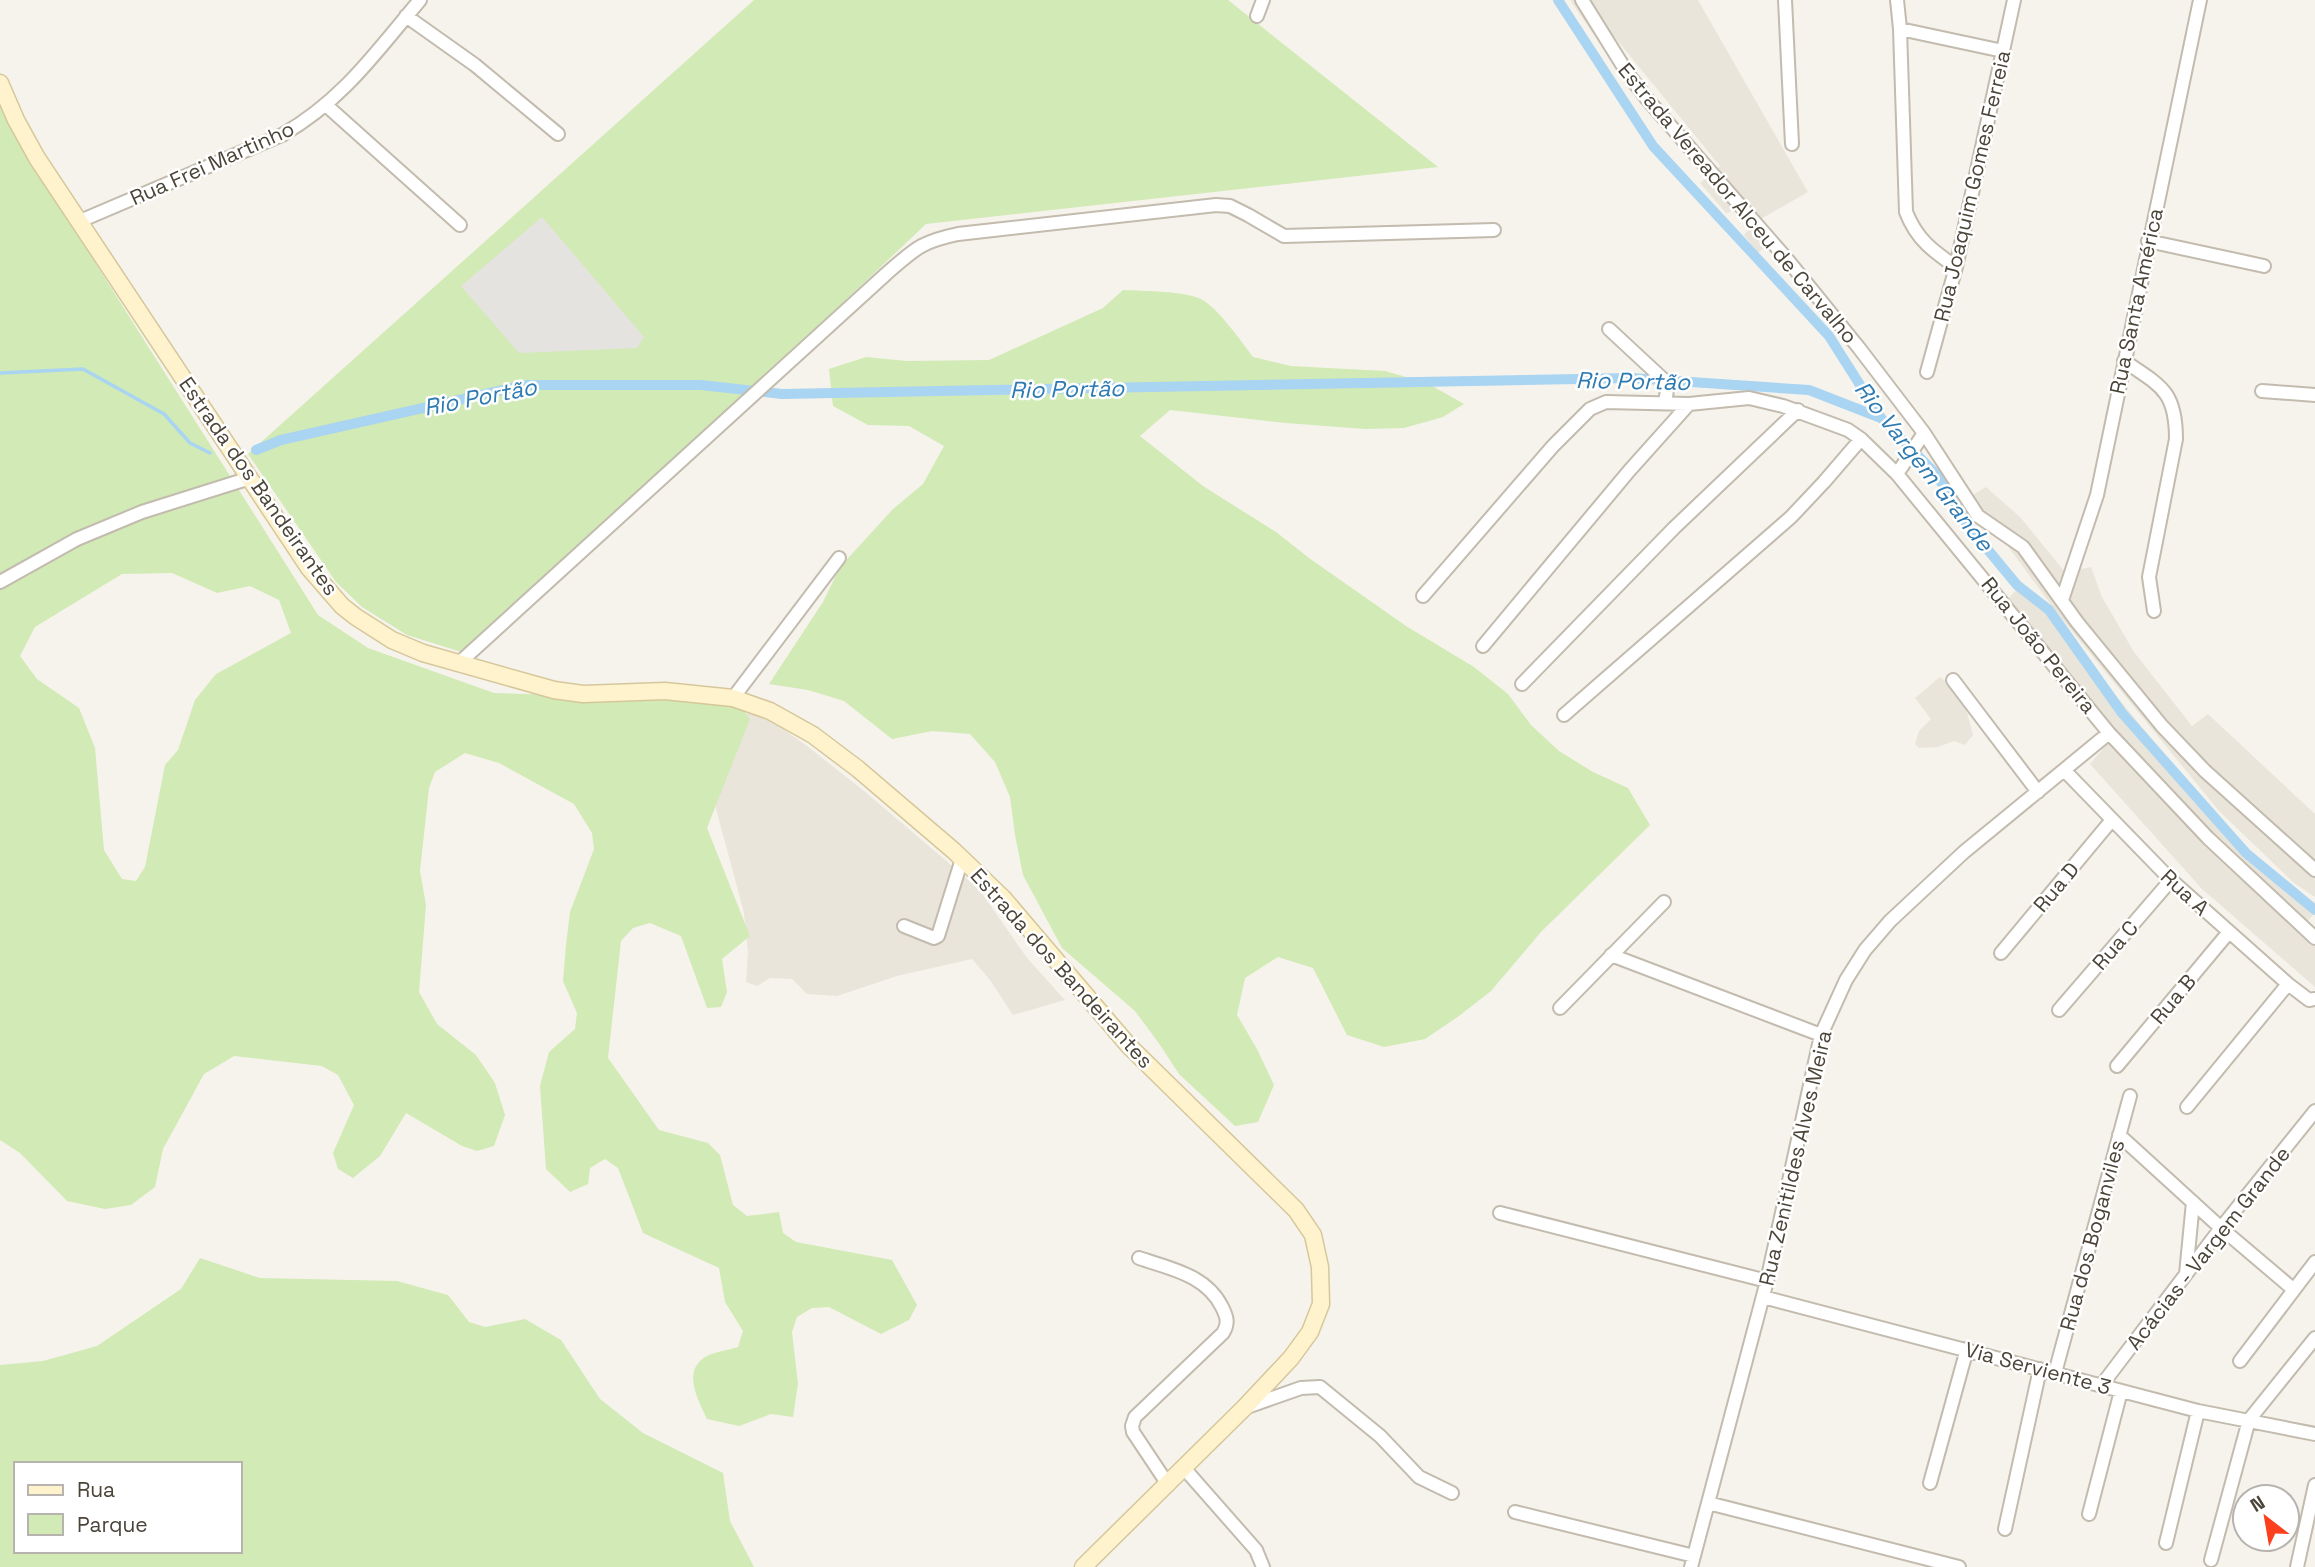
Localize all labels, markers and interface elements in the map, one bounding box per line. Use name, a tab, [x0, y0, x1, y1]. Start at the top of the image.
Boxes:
street label: Rua Joaquim Gomes Ferreia	[1928, 48, 2016, 324]
street label: Estrada Vereador Alceu de Carvalho	[1612, 57, 1864, 349]
street label: Rua Frei Martinho	[126, 115, 298, 211]
street label: Rua Santa América	[2103, 206, 2169, 396]
water label: Rio Portão	[1576, 365, 1691, 397]
water label: Rio Portão	[421, 371, 540, 423]
street label: Estrada dos Bandeirantes	[173, 372, 345, 600]
water label: Rio Portão	[1010, 373, 1125, 405]
water label: Rio Vargem Grande	[1848, 375, 2001, 558]
street label: Rua João Pereira	[1976, 571, 2102, 719]
street label: Rua D	[2027, 856, 2085, 918]
street label: Estrada dos Bandeirantes	[965, 862, 1159, 1074]
street label: Rua A	[2155, 863, 2215, 921]
street label: Rua C	[2086, 915, 2144, 975]
street label: Rua B	[2144, 968, 2202, 1030]
street label: Rua Zenitildes Alves Meira	[1752, 1028, 1838, 1288]
street label: Rua dos Boganviles	[2054, 1137, 2130, 1333]
street label: Acácias - Vargem Grande	[2120, 1141, 2296, 1355]
street label: Via Serviente 3	[1962, 1336, 2114, 1400]
legend	[14, 1462, 242, 1553]
text: Rua	[77, 1476, 115, 1503]
north arrow	[2231, 1483, 2301, 1553]
text: N	[2246, 1490, 2269, 1518]
text: Parque	[77, 1511, 148, 1538]

